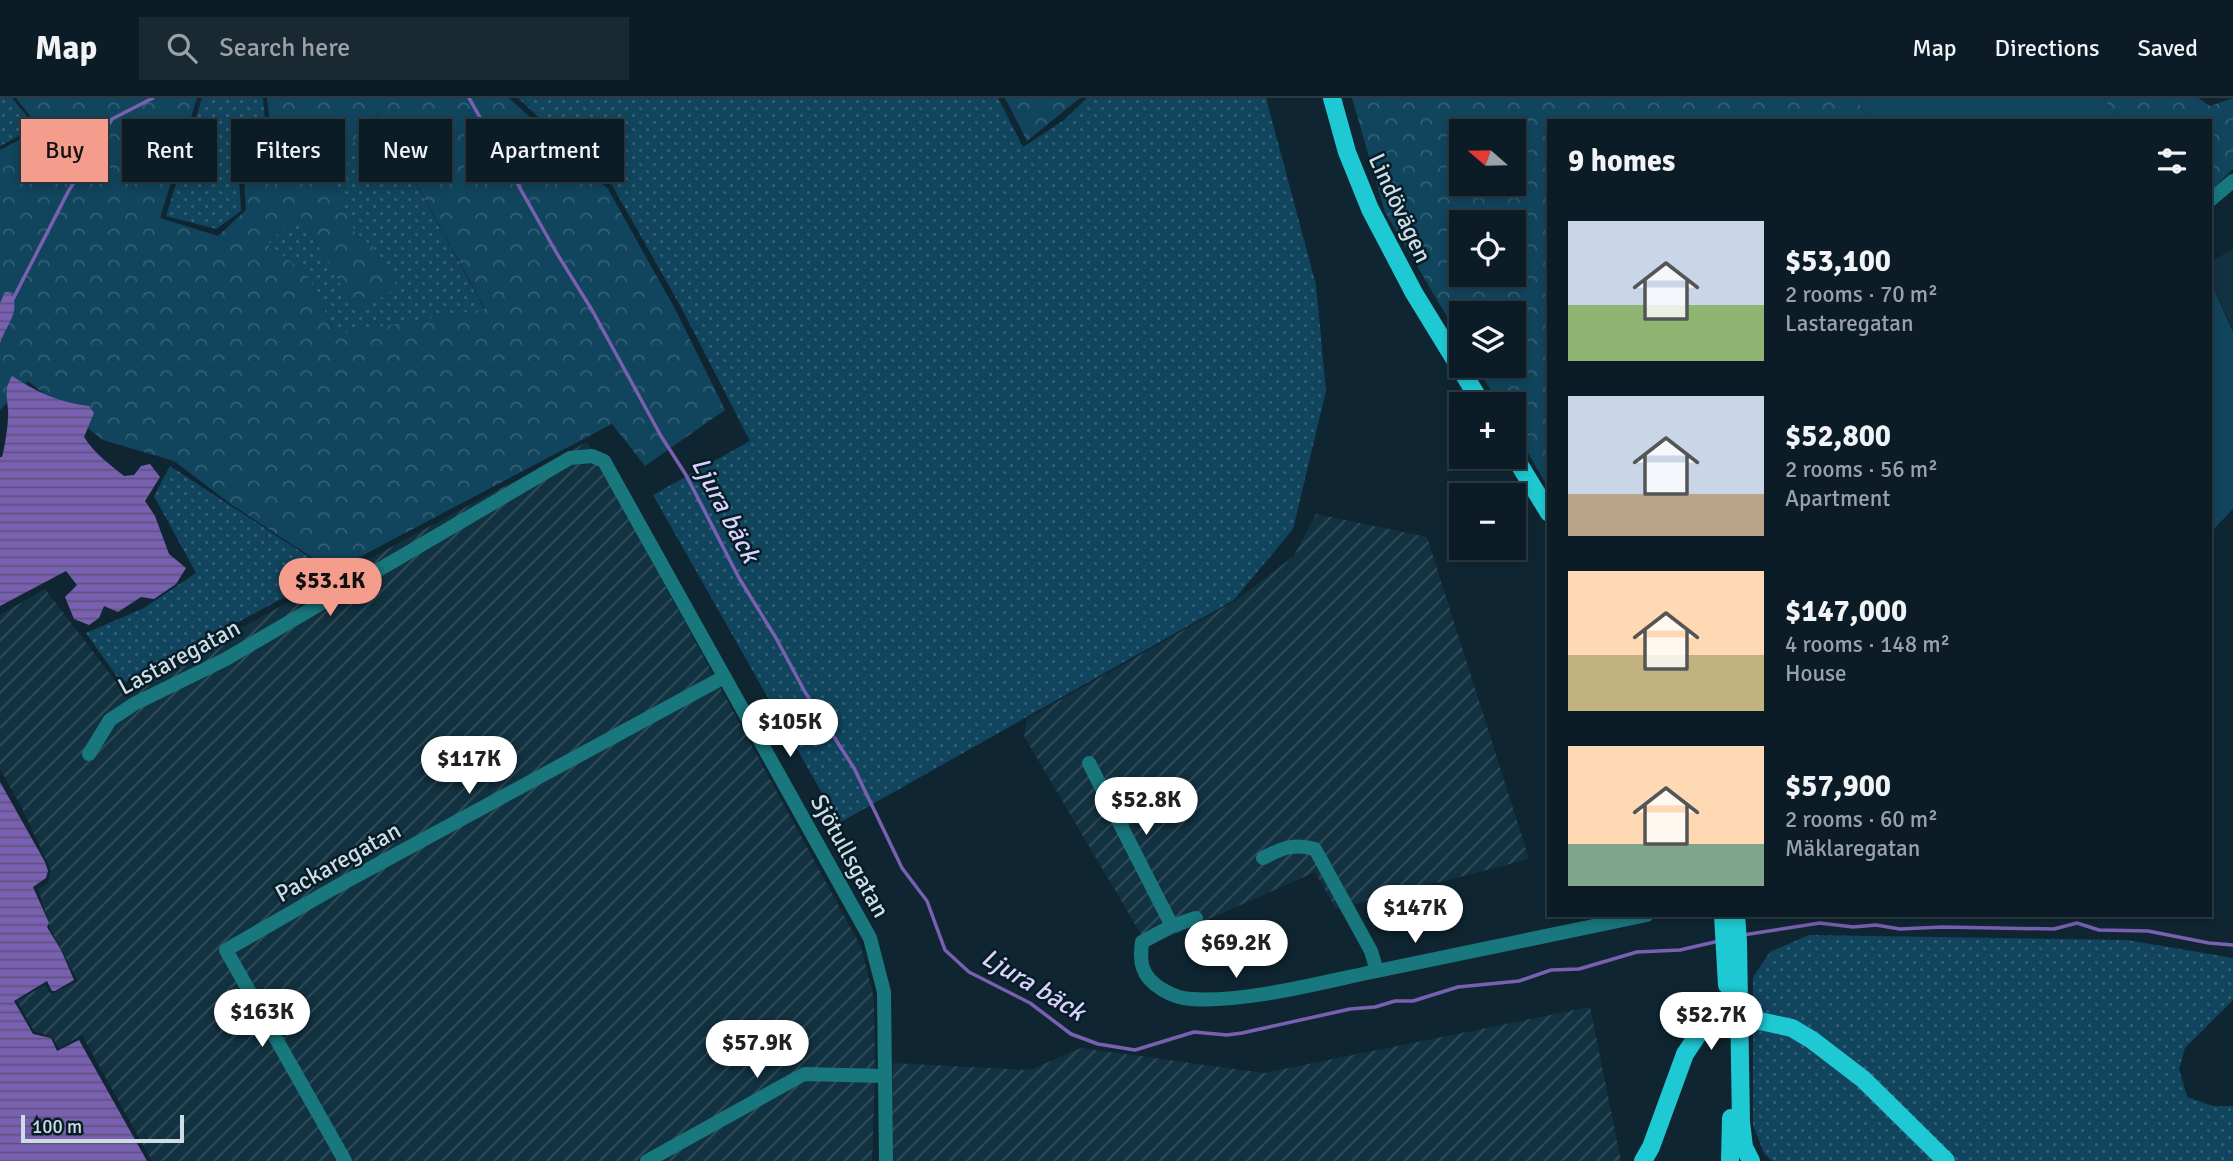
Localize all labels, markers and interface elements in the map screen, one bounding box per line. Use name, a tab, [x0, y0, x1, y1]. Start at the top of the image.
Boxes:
search box	[139, 17, 629, 80]
text: Map	[35, 28, 97, 69]
icon: search	[163, 29, 201, 67]
text: Search here	[219, 32, 350, 64]
text: Map	[1912, 33, 1957, 63]
text: Directions	[1995, 33, 2100, 63]
text: Saved	[2138, 33, 2198, 63]
chip: Buy	[21, 119, 108, 182]
chip: Rent	[122, 119, 217, 182]
chip: Filters	[231, 119, 345, 182]
chip: New	[359, 119, 452, 182]
chip: Apartment	[466, 119, 624, 182]
north arrow	[1449, 119, 1526, 196]
map controls	[1449, 119, 1526, 560]
icon: filters	[2153, 142, 2191, 180]
text: 9 homes	[1568, 143, 1675, 180]
street label: Lindövägen	[1362, 148, 1438, 268]
button: locate	[1449, 210, 1526, 287]
text: $53,100	[1785, 243, 1891, 280]
icon: home	[1624, 249, 1708, 333]
text: 2 rooms · 70 m²	[1785, 280, 1938, 309]
button: layers	[1449, 301, 1526, 378]
text: Lastaregatan	[1785, 309, 1914, 338]
button: +	[1449, 392, 1526, 469]
text: $52,800	[1785, 418, 1891, 455]
icon: home	[1624, 424, 1708, 508]
water label: Ljura bäck	[684, 452, 767, 570]
text: 2 rooms · 56 m²	[1785, 455, 1938, 484]
button: −	[1449, 483, 1526, 560]
text: Apartment	[1785, 484, 1890, 513]
pin: $53.1K	[273, 559, 387, 618]
text: $53.1K	[295, 566, 365, 595]
text: $147,000	[1785, 593, 1907, 630]
icon: home	[1624, 599, 1708, 683]
street label: Lastaregatan	[113, 612, 245, 702]
text: 4 rooms · 148 m²	[1785, 630, 1950, 659]
text: House	[1785, 659, 1847, 688]
pin: $105K	[741, 700, 839, 759]
text: $105K	[758, 707, 822, 736]
pin: $117K	[420, 736, 518, 796]
text: $117K	[437, 744, 501, 773]
text: $57,900	[1785, 768, 1891, 805]
icon: home	[1624, 774, 1708, 858]
pin: $52.8K	[1089, 778, 1203, 837]
text: $52.8K	[1111, 785, 1181, 814]
street label: Sjötullsgatan	[804, 789, 896, 923]
text: 2 rooms · 60 m²	[1785, 805, 1938, 834]
street label: Packaregatan	[270, 815, 406, 909]
text: Mäklaregatan	[1785, 834, 1920, 863]
pin: $147K	[1366, 886, 1464, 945]
text: $147K	[1383, 893, 1447, 922]
pin: $69.2K	[1179, 920, 1293, 980]
text: $69.2K	[1201, 928, 1271, 957]
water label: Ljura bäck	[976, 942, 1092, 1029]
pin: $163K	[213, 990, 311, 1049]
pin: $52.7K	[1654, 992, 1768, 1052]
text: $163K	[230, 997, 294, 1026]
text: $52.7K	[1676, 1000, 1746, 1029]
pin: $57.9K	[700, 1020, 814, 1080]
text: $57.9K	[722, 1028, 792, 1057]
scale bar	[21, 1112, 184, 1144]
text: 100 m	[32, 1115, 82, 1139]

